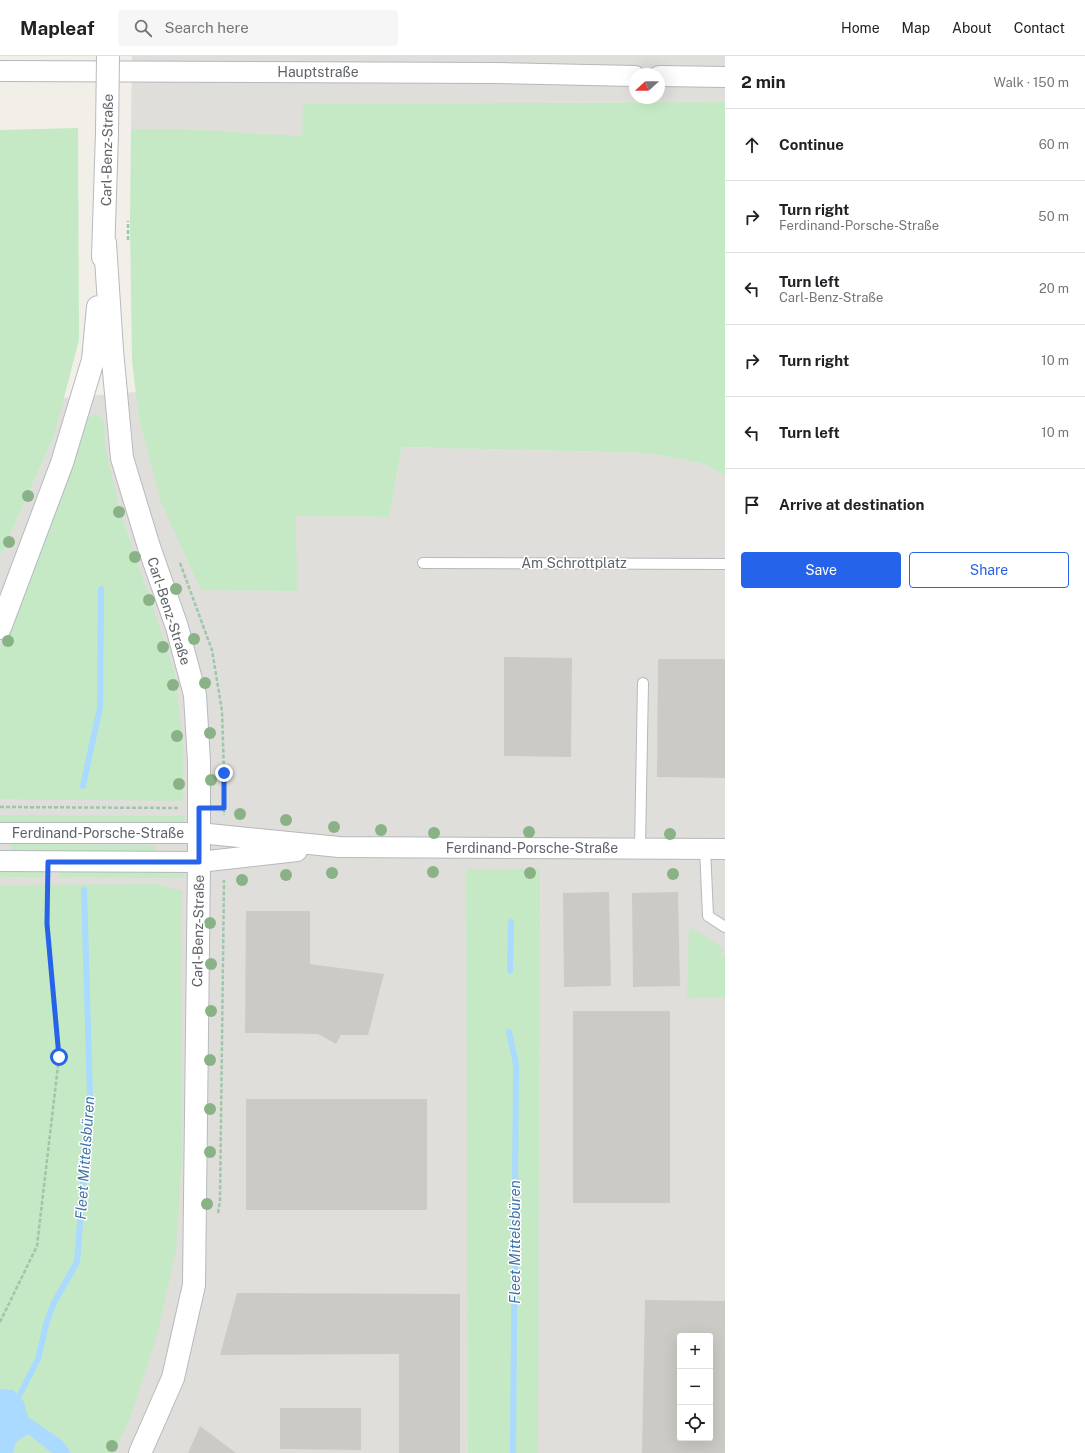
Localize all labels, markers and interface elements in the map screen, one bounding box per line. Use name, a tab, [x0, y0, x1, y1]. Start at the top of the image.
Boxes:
search box	[118, 10, 398, 46]
text: Mapleaf	[20, 17, 94, 39]
icon: search	[132, 17, 154, 39]
text: Search here	[164, 19, 249, 36]
text: Home	[841, 20, 880, 36]
text: Map	[902, 20, 930, 36]
text: About	[952, 20, 992, 36]
text: Contact	[1014, 20, 1065, 36]
street label: Hauptstraße	[277, 64, 359, 80]
north arrow	[629, 68, 665, 104]
text: 2 min	[741, 72, 786, 92]
text: Walk · 150 m	[994, 75, 1069, 90]
street label: Carl-Benz-Straße	[98, 94, 116, 206]
icon: ahead	[741, 134, 763, 156]
text: Continue	[779, 136, 844, 153]
text: 60 m	[1039, 137, 1069, 152]
text: Turn right	[779, 201, 849, 218]
icon: right	[741, 206, 763, 228]
text: 50 m	[1038, 209, 1069, 224]
text: Ferdinand-Porsche-Straße	[779, 218, 939, 233]
text: Turn left	[779, 273, 840, 290]
icon: left	[741, 278, 763, 300]
text: 20 m	[1039, 281, 1069, 296]
text: Carl-Benz-Straße	[779, 290, 883, 305]
icon: right	[741, 350, 763, 372]
text: Turn right	[779, 352, 849, 369]
text: 10 m	[1041, 353, 1069, 368]
icon: left	[741, 422, 763, 444]
text: Turn left	[779, 424, 840, 441]
text: 10 m	[1041, 425, 1069, 440]
icon: arrive	[741, 494, 763, 516]
text: Arrive at destination	[779, 496, 924, 513]
button: Save	[741, 552, 901, 588]
button: Share	[909, 552, 1069, 588]
street label: Carl-Benz-Straße	[144, 555, 194, 667]
street label: Am Schrottplatz	[521, 555, 627, 571]
route end	[215, 764, 233, 782]
street label: Ferdinand-Porsche-Straße	[12, 825, 184, 841]
street label: Ferdinand-Porsche-Straße	[446, 840, 618, 856]
street label: Carl-Benz-Straße	[189, 875, 207, 987]
route start	[50, 1048, 68, 1066]
water label: Fleet Mittelsbüren	[72, 1096, 97, 1220]
water label: Fleet Mittelsbüren	[506, 1180, 523, 1304]
map controls	[677, 1333, 713, 1441]
button: +	[677, 1333, 713, 1369]
button: −	[677, 1369, 713, 1405]
button: locate	[677, 1405, 713, 1441]

